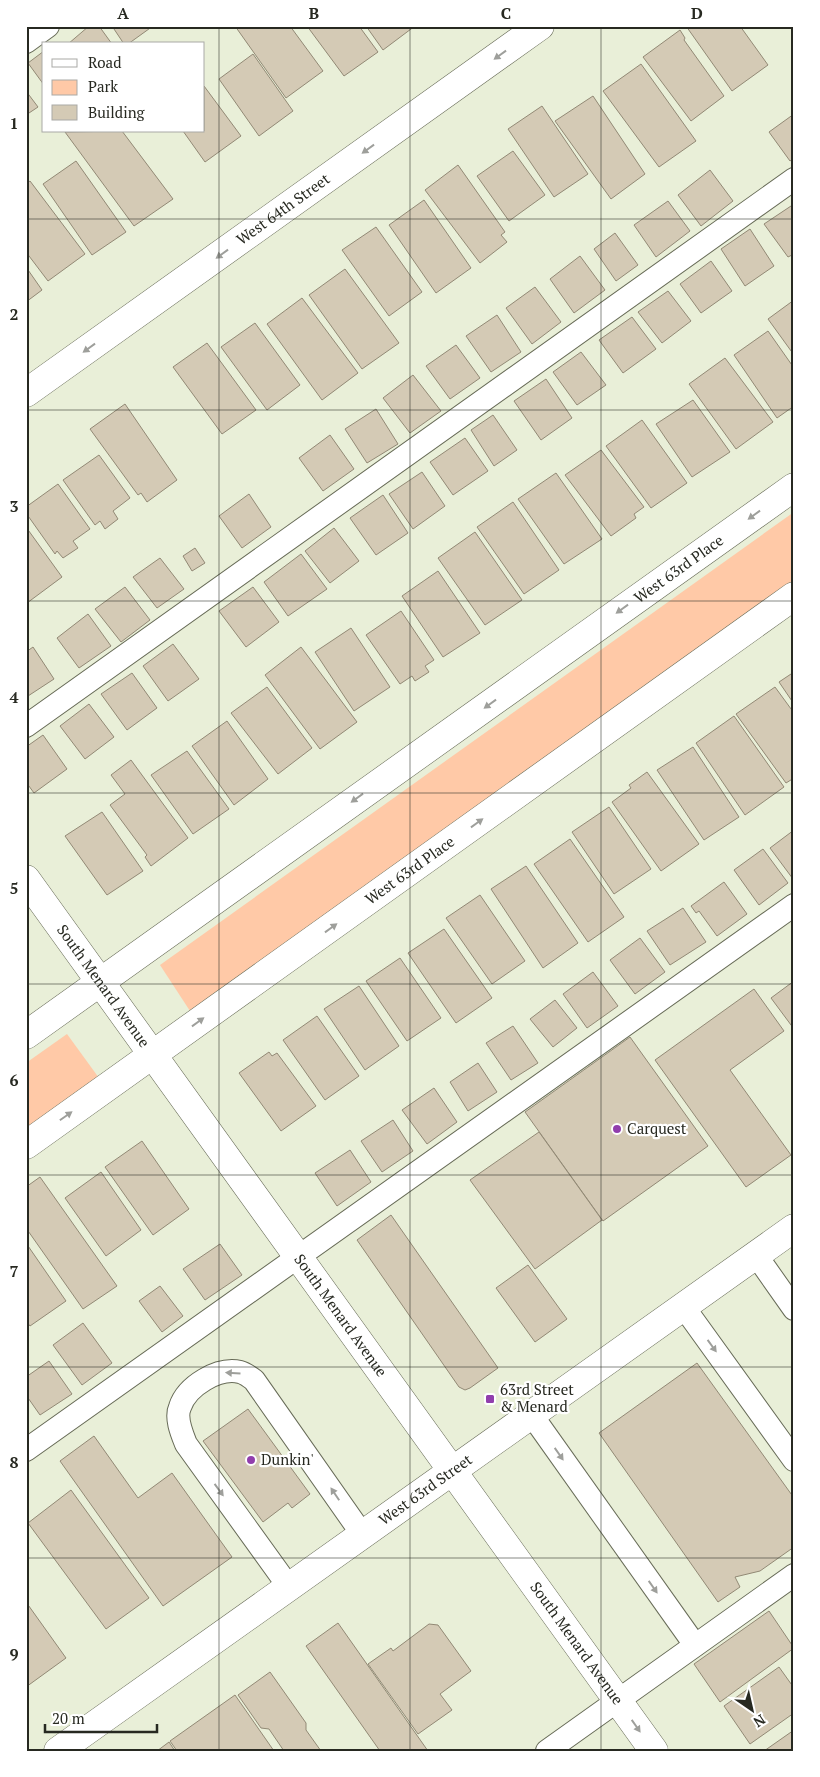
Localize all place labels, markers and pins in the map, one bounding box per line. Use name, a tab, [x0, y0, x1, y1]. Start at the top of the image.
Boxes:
place label: Carquest	[627, 1118, 687, 1138]
marker: Carquest	[611, 1123, 623, 1135]
place label: 63rd Street & Menard	[500, 1379, 574, 1416]
marker: 63rd Street & Menard	[484, 1393, 496, 1405]
place label: Dunkin'	[261, 1449, 314, 1469]
marker: Dunkin'	[245, 1454, 257, 1466]

